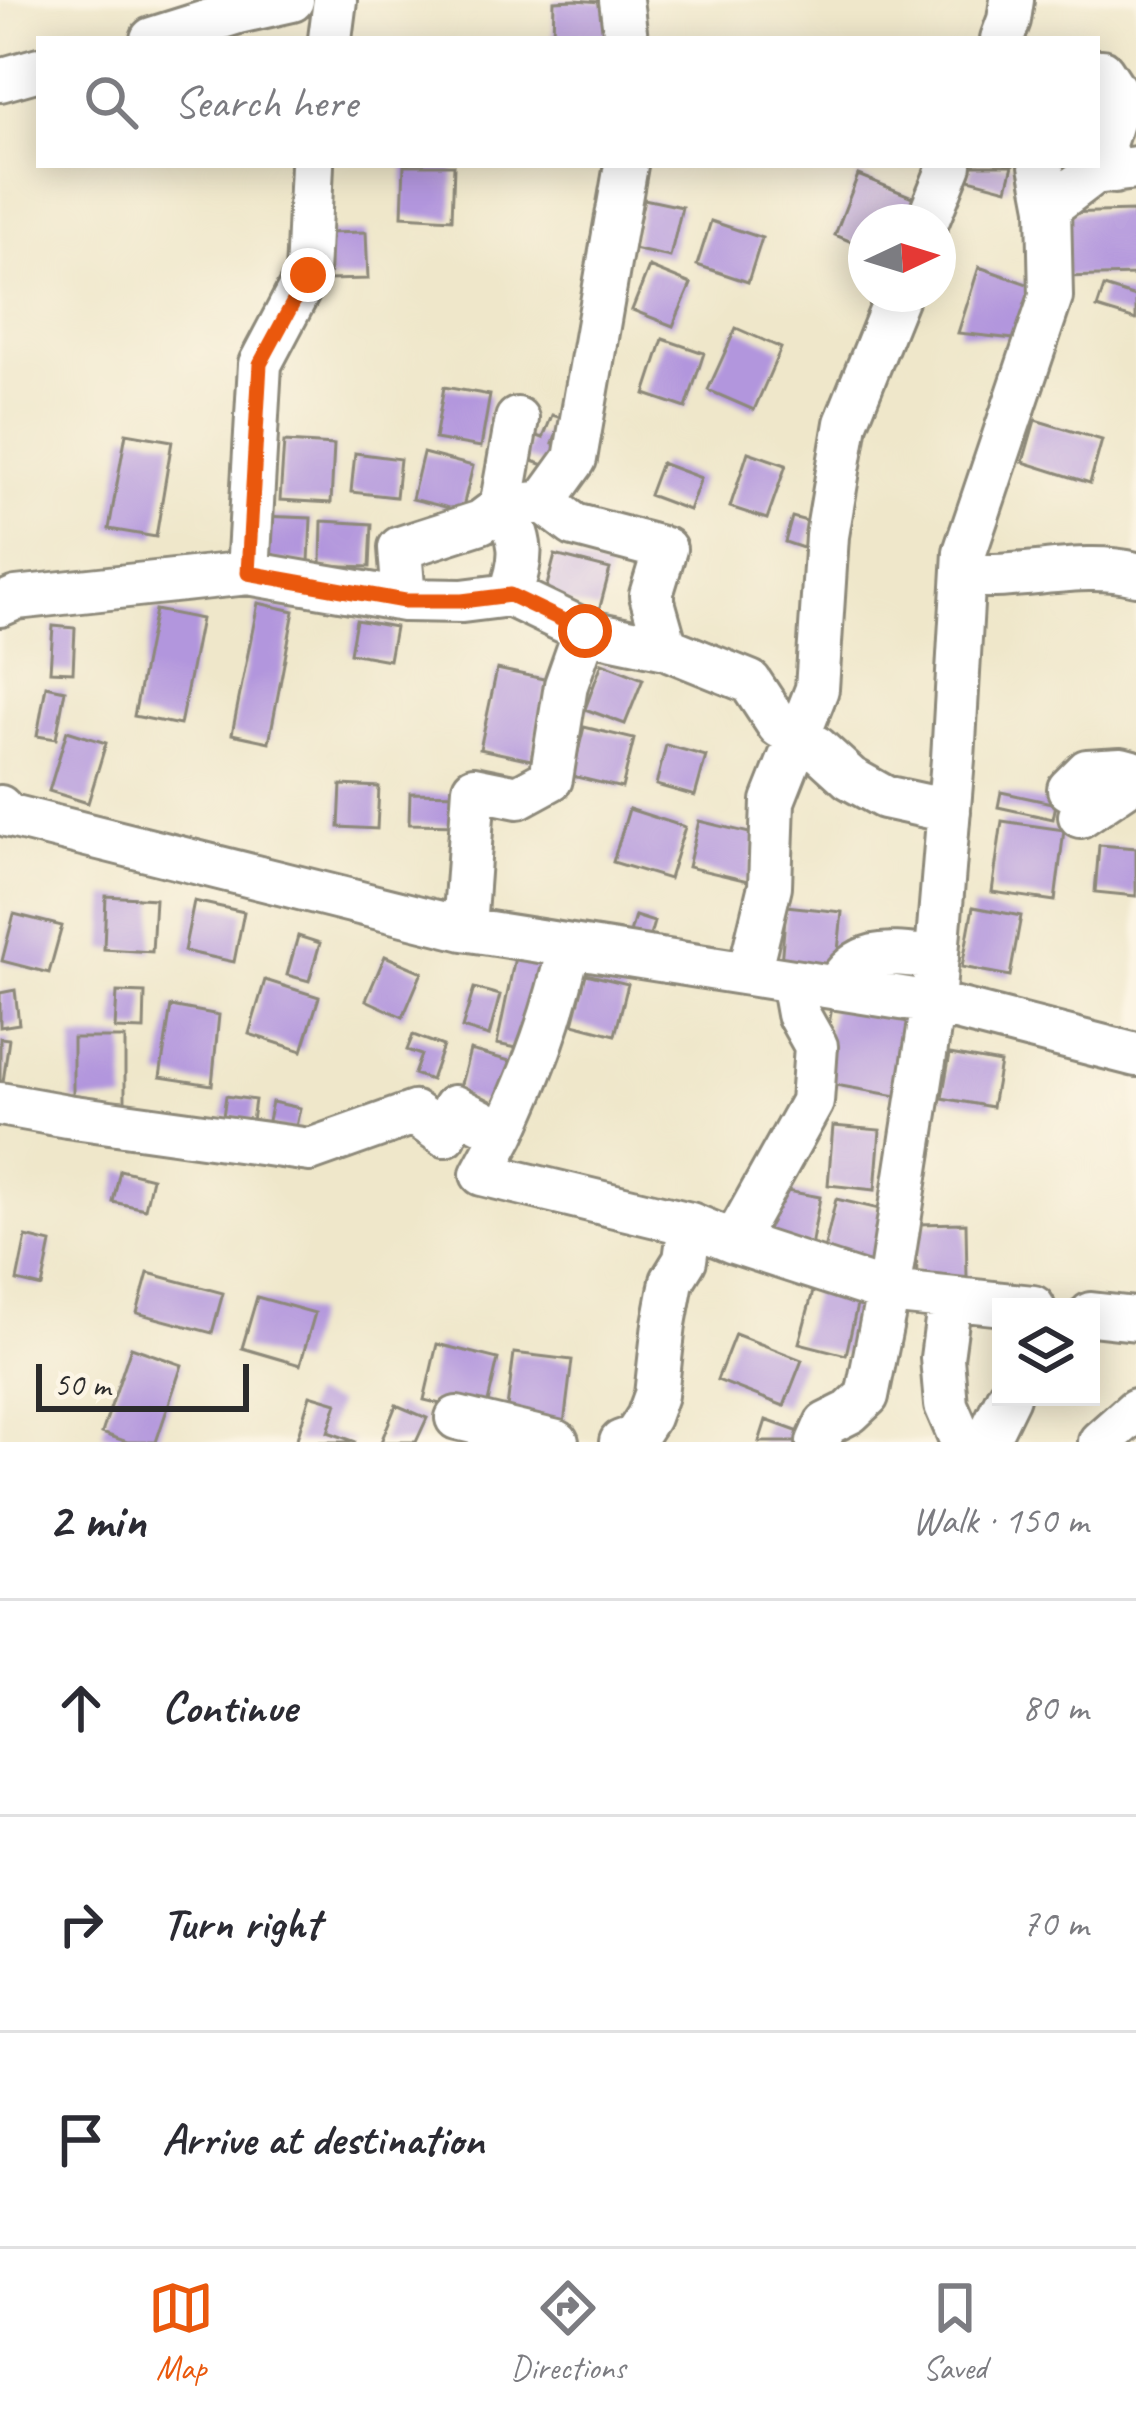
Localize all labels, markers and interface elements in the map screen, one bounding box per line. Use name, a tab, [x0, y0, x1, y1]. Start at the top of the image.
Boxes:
search box	[36, 36, 1100, 168]
icon: search	[78, 69, 144, 135]
text: Search here	[174, 74, 357, 131]
north arrow	[848, 204, 956, 312]
route end	[281, 248, 335, 302]
route start	[558, 604, 612, 658]
map controls	[992, 1298, 1100, 1406]
button: layers	[992, 1298, 1100, 1406]
scale bar	[36, 1358, 249, 1411]
text: 50 m	[54, 1364, 110, 1406]
text: 2 min	[48, 1488, 146, 1552]
text: Walk · 150 m	[912, 1496, 1088, 1545]
icon: ahead	[48, 1675, 114, 1741]
text: Continue	[162, 1679, 296, 1736]
text: 80 m	[1022, 1683, 1088, 1732]
icon: right	[48, 1891, 114, 1957]
text: Turn right	[162, 1895, 320, 1952]
text: 70 m	[1022, 1899, 1088, 1948]
icon: arrive	[48, 2107, 114, 2173]
text: Arrive at destination	[162, 2111, 484, 2168]
tab: Map	[148, 2275, 214, 2389]
tab: Directions	[511, 2275, 625, 2389]
tab: Saved	[922, 2275, 988, 2389]

